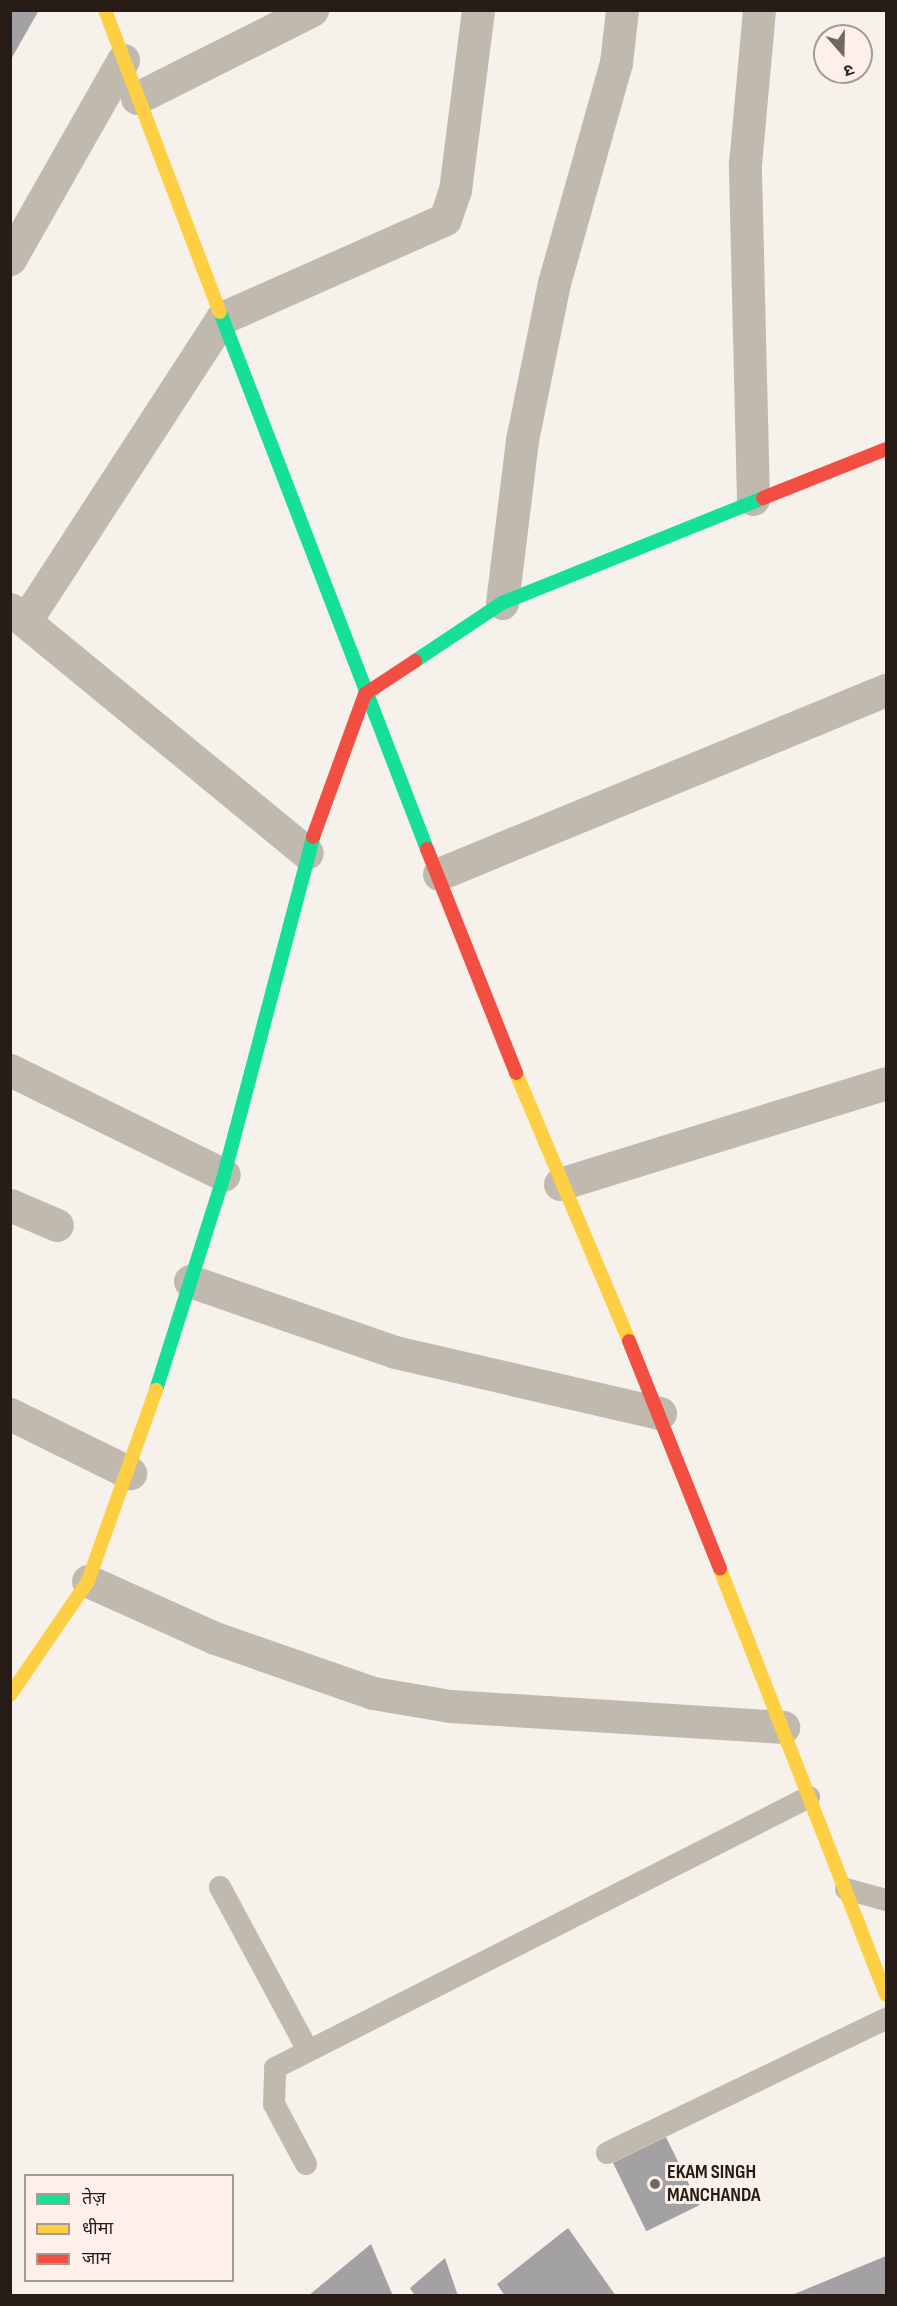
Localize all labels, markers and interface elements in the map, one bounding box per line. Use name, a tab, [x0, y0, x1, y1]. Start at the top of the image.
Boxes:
north arrow	[813, 24, 873, 84]
text: उ	[841, 59, 856, 80]
place label: EKAM SINGH MANCHANDA	[667, 2160, 761, 2207]
legend	[24, 2174, 234, 2282]
marker: EKAM SINGH MANCHANDA	[648, 2177, 662, 2191]
text: तेज़	[82, 2188, 106, 2209]
text: धीमा	[82, 2218, 113, 2239]
text: जाम	[82, 2248, 111, 2269]

